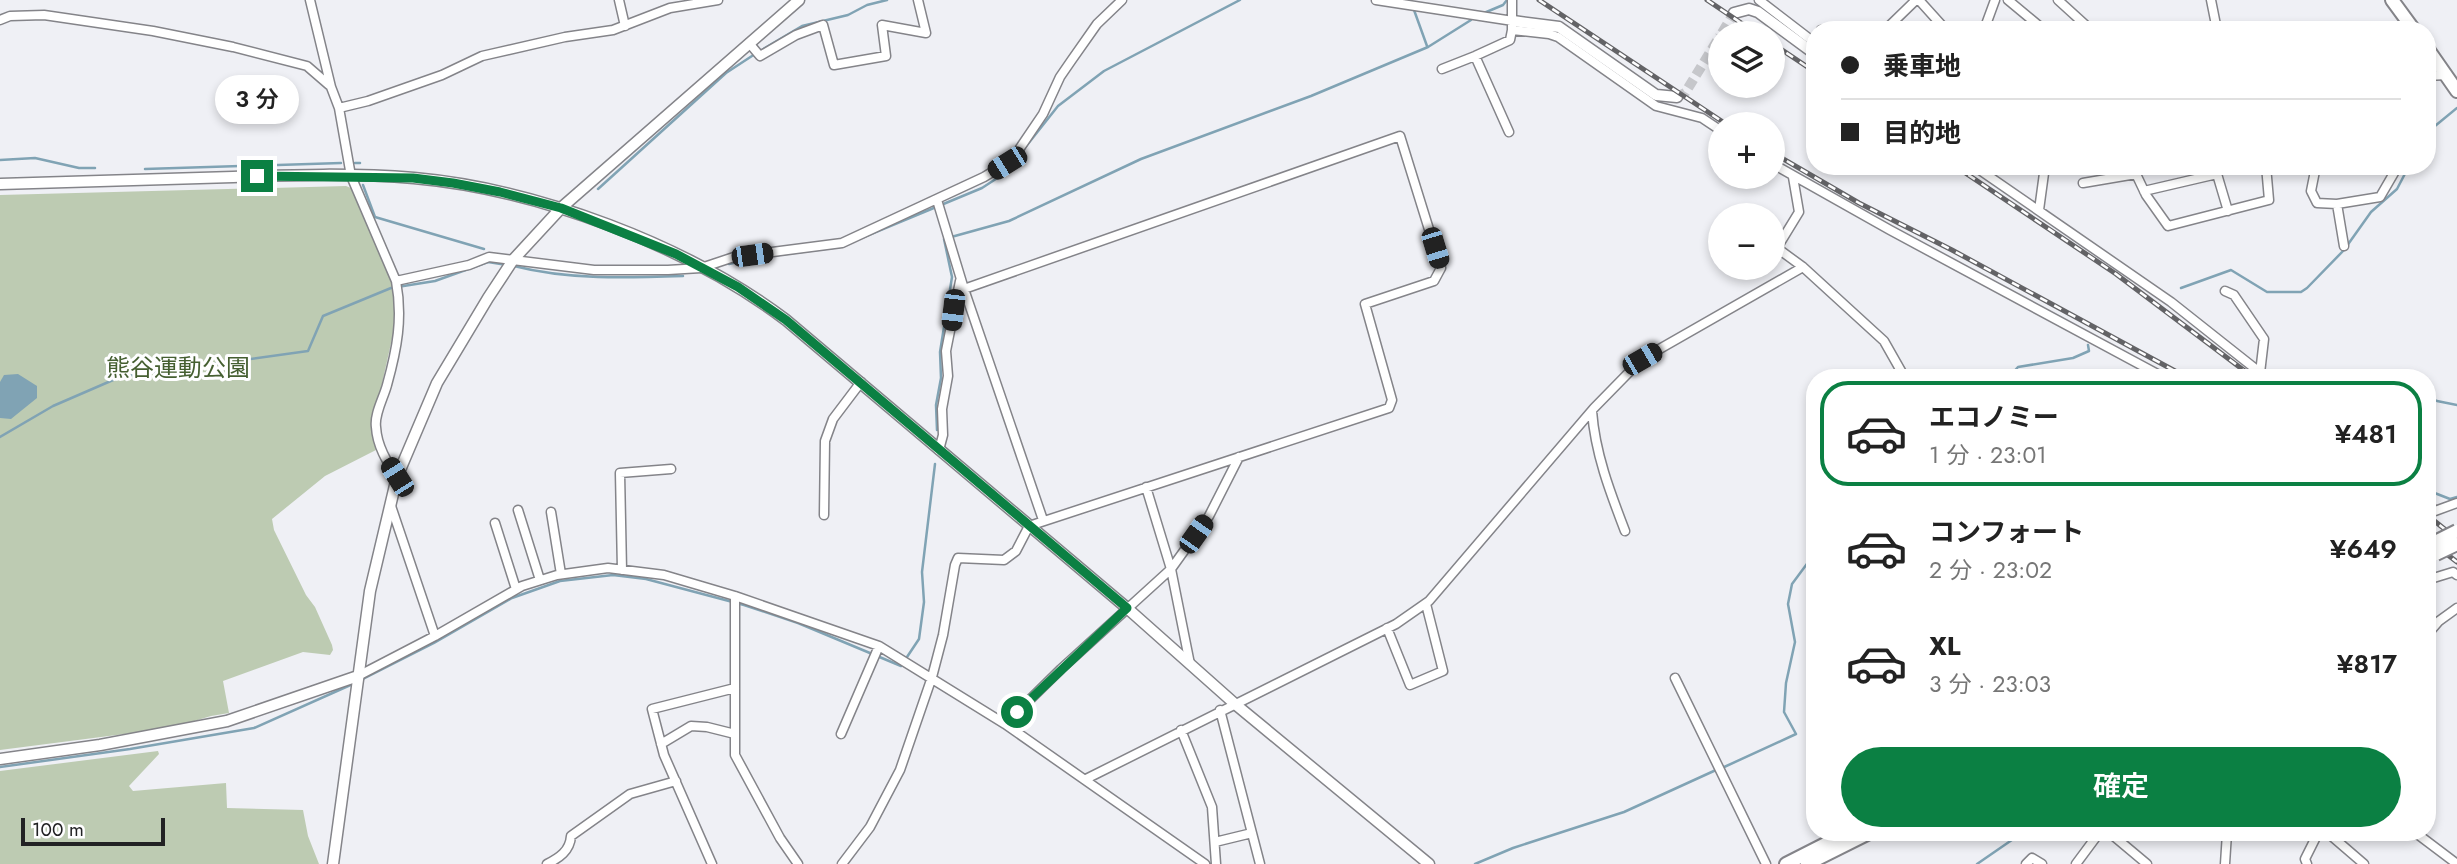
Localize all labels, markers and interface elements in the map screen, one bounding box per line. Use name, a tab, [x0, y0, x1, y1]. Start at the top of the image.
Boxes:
map controls	[1708, 21, 1785, 280]
button: layers	[1708, 21, 1785, 98]
text: 乗車地	[1883, 47, 1961, 85]
callout: 3 分	[215, 74, 299, 124]
text: 3 分	[235, 82, 279, 116]
button: +	[1708, 112, 1785, 189]
text: 目的地	[1883, 114, 1961, 152]
car	[984, 143, 1031, 183]
route end	[241, 160, 273, 192]
button: −	[1708, 203, 1785, 280]
car	[1419, 225, 1452, 271]
car	[730, 242, 775, 268]
car	[941, 288, 966, 332]
car	[1619, 339, 1666, 379]
park label: 熊谷運動公園	[106, 350, 250, 385]
text: エコノミー	[1929, 398, 2059, 436]
icon: car	[1845, 402, 1908, 465]
text: ¥481	[2335, 415, 2397, 453]
text: 1 分 · 23:01	[1929, 438, 2047, 472]
car	[377, 454, 418, 500]
car	[1176, 511, 1217, 557]
text: コンフォート	[1929, 513, 2084, 551]
icon: car	[1845, 517, 1908, 580]
text: ¥649	[2330, 530, 2397, 568]
text: 2 分 · 23:02	[1929, 553, 2052, 587]
text: XL	[1929, 627, 1961, 665]
icon: car	[1845, 632, 1908, 695]
text: ¥817	[2337, 645, 2397, 683]
text: 3 分 · 23:03	[1929, 667, 2051, 701]
route start	[1001, 696, 1033, 728]
button: 確定	[1841, 747, 2401, 827]
scale bar	[21, 815, 164, 847]
text: 100 m	[32, 816, 84, 843]

